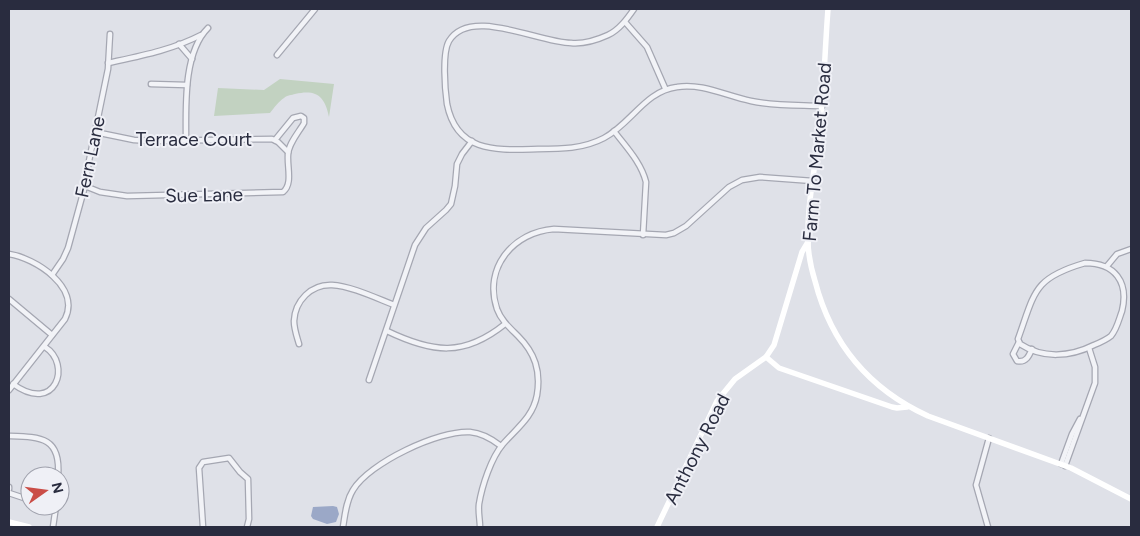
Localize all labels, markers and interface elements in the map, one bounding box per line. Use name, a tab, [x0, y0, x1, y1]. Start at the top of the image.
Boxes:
street label: Farm To Market Road	[798, 62, 836, 242]
street label: Fern Lane	[70, 114, 110, 200]
street label: Terrace Court	[136, 128, 252, 151]
street label: Sue Lane	[165, 183, 243, 207]
street label: Anthony Road	[659, 390, 735, 508]
north arrow	[20, 466, 70, 516]
text: N	[48, 481, 67, 495]

